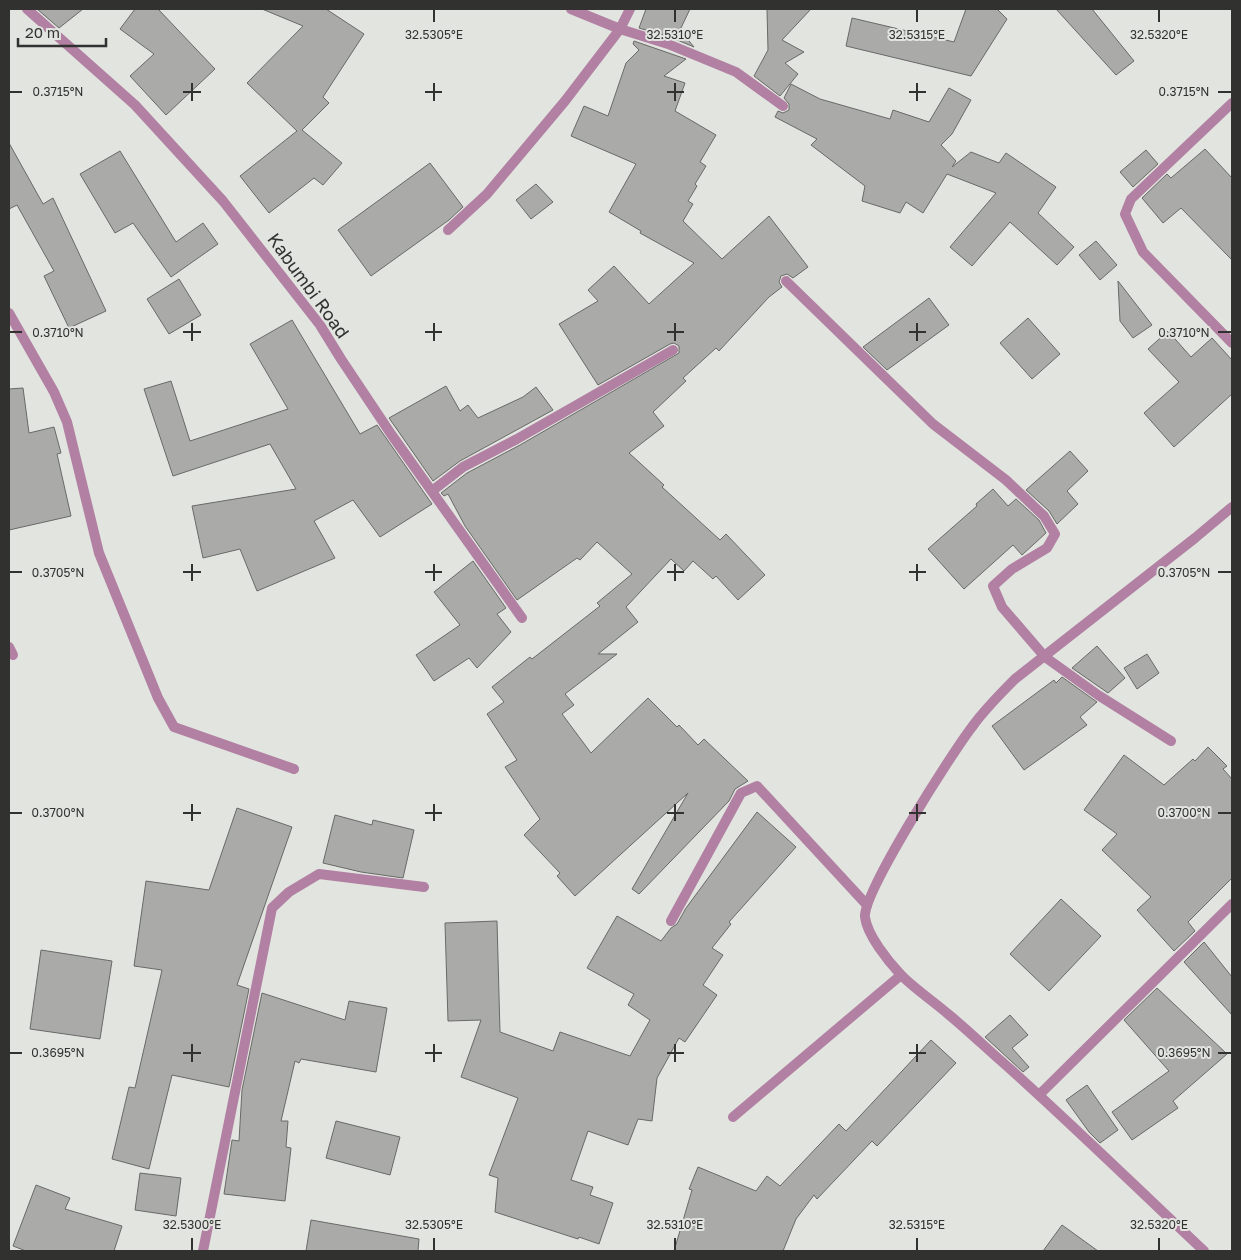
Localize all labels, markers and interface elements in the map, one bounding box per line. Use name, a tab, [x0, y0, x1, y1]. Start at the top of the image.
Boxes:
scale bar	[18, 15, 105, 47]
text: 20 m	[25, 23, 60, 41]
text: 32.5305°E	[405, 27, 463, 42]
text: 32.5310°E	[647, 27, 703, 42]
text: 32.5315°E	[889, 27, 945, 42]
text: 32.5320°E	[1130, 27, 1188, 42]
text: 0.3715°N	[32, 84, 84, 99]
text: 0.3715°N	[1158, 84, 1210, 99]
street label: Kabumbi Road	[263, 228, 354, 342]
text: 0.3710°N	[32, 325, 84, 340]
text: 0.3710°N	[1158, 325, 1210, 340]
text: 0.3705°N	[32, 565, 84, 580]
text: 0.3705°N	[1158, 565, 1210, 580]
text: 0.3700°N	[31, 805, 85, 820]
text: 0.3700°N	[1157, 805, 1211, 820]
text: 0.3695°N	[31, 1045, 85, 1060]
text: 0.3695°N	[1157, 1045, 1211, 1060]
text: 32.5300°E	[163, 1217, 221, 1232]
text: 32.5305°E	[405, 1217, 463, 1232]
text: 32.5310°E	[647, 1217, 703, 1232]
text: 32.5315°E	[889, 1217, 945, 1232]
text: 32.5320°E	[1130, 1217, 1188, 1232]

